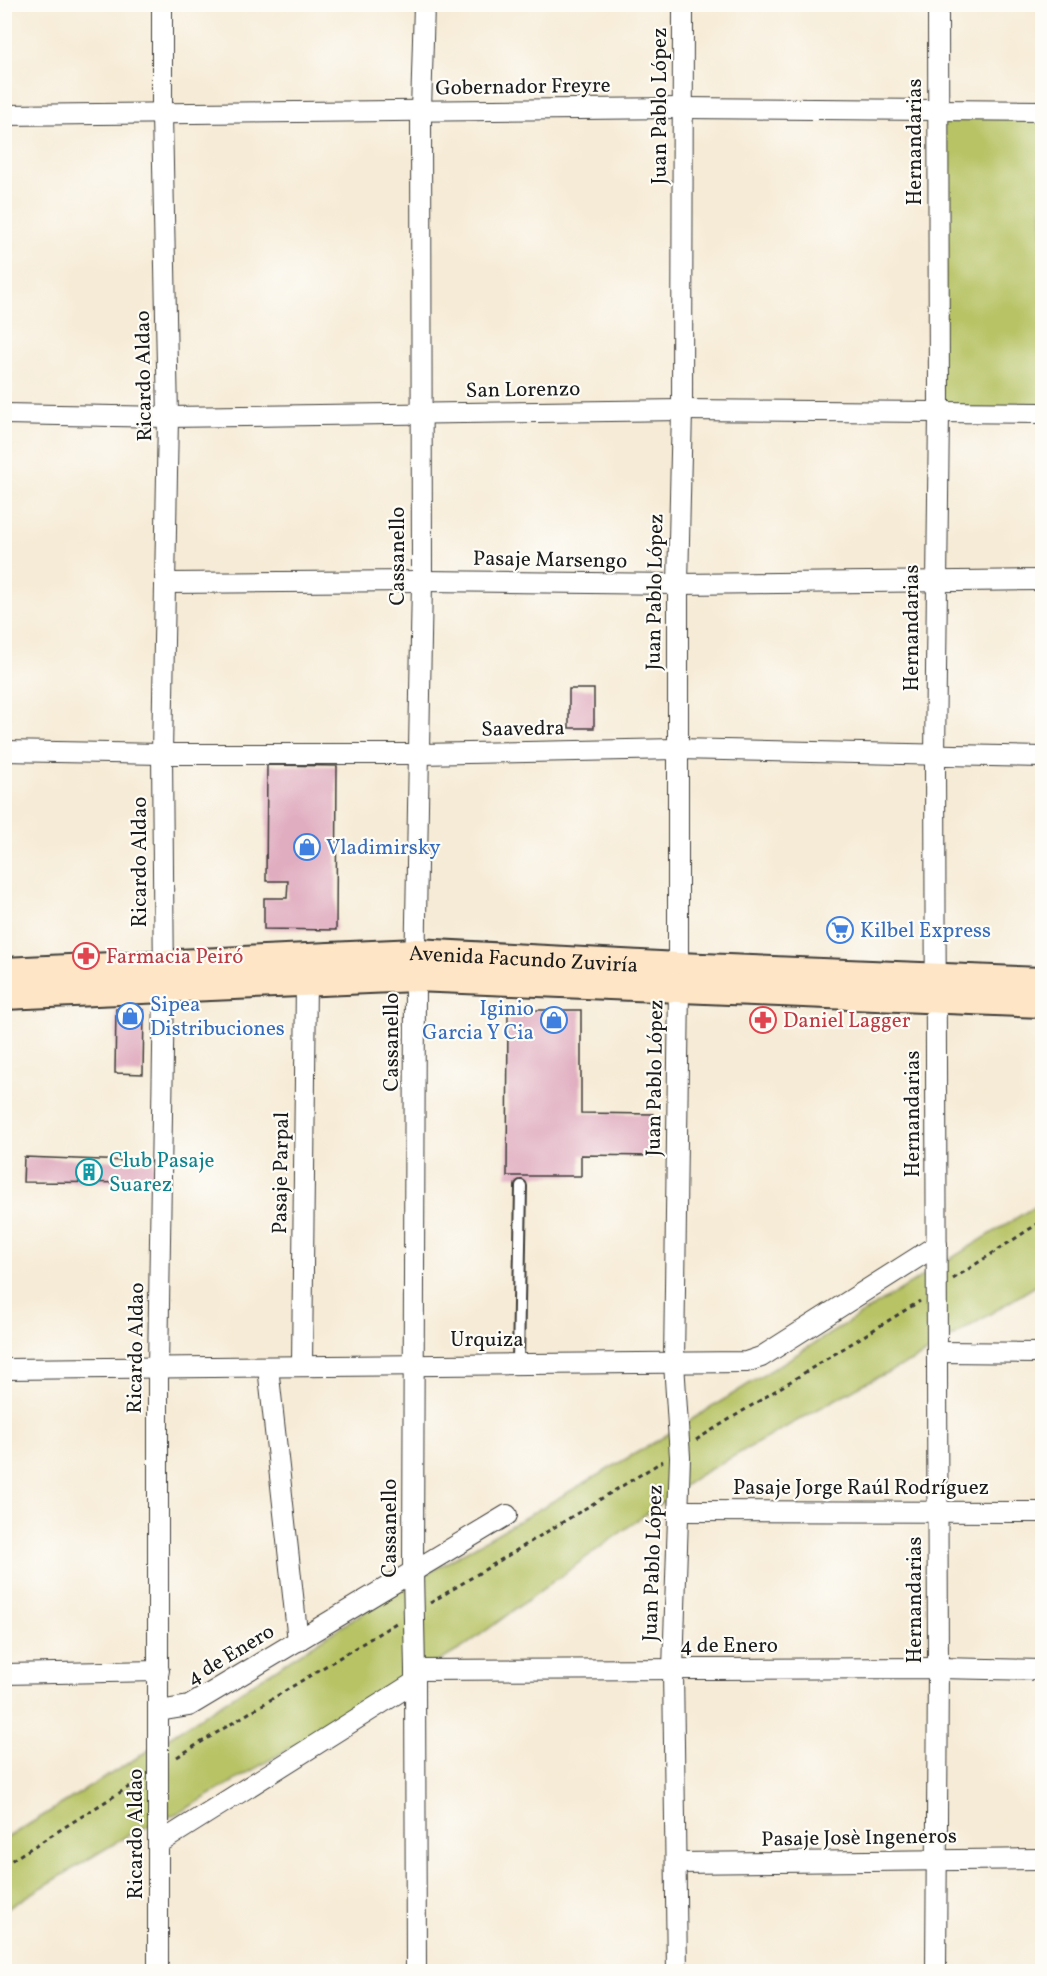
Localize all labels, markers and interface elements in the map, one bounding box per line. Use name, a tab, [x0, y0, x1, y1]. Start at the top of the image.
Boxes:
street label: Juan Pablo López	[646, 28, 675, 184]
street label: Gobernador Freyre	[435, 71, 611, 104]
street label: Hernandarias	[901, 79, 930, 205]
street label: Ricardo Aldao	[129, 310, 160, 442]
street label: San Lorenzo	[465, 375, 581, 406]
street label: Cassanello	[384, 507, 413, 605]
street label: Juan Pablo López	[640, 513, 671, 671]
street label: Pasaje Marsengo	[473, 545, 627, 576]
street label: Hernandarias	[898, 565, 927, 691]
street label: Saavedra	[481, 714, 565, 745]
street label: Ricardo Aldao	[126, 796, 155, 928]
shop icon: Vladimirsky	[292, 832, 322, 862]
place label: Vladimirsky	[326, 834, 441, 863]
supermarket icon: Kilbel Express	[825, 915, 855, 945]
place label: Kilbel Express	[860, 917, 991, 946]
street label: Avenida Facundo Zuviría	[408, 940, 639, 981]
pharmacy icon: Farmacia Peiró	[71, 941, 101, 971]
place label: Farmacia Peiró	[106, 943, 243, 972]
place label: Sipea Distribuciones	[150, 991, 285, 1044]
street label: Cassanello	[378, 993, 407, 1091]
place label: Iginio Garcia Y Cia	[422, 995, 534, 1048]
street label: Juan Pablo López	[640, 999, 671, 1157]
shop icon: Sipea Distribuciones	[115, 1001, 145, 1031]
shop icon: Iginio Garcia Y Cia	[539, 1005, 569, 1035]
pharmacy icon: Daniel Lagger	[748, 1005, 778, 1035]
place label: Daniel Lagger	[783, 1007, 911, 1036]
street label: Hernandarias	[899, 1051, 928, 1177]
street label: Pasaje Parpal	[266, 1112, 297, 1234]
place label: Club Pasaje Suarez	[109, 1147, 215, 1200]
building icon: Club Pasaje Suarez	[74, 1157, 104, 1187]
street label: Ricardo Aldao	[121, 1282, 152, 1414]
street label: Urquiza	[450, 1326, 524, 1355]
street label: Pasaje Jorge Raúl Rodríguez	[733, 1474, 989, 1503]
street label: Cassanello	[376, 1479, 405, 1577]
street label: Juan Pablo López	[636, 1484, 671, 1642]
street label: Hernandarias	[901, 1537, 930, 1663]
street label: 4 de Enero	[181, 1618, 280, 1693]
street label: 4 de Enero	[680, 1632, 778, 1661]
street label: Ricardo Aldao	[122, 1768, 151, 1900]
street label: Pasaje Josè Ingeneros	[761, 1822, 957, 1855]

